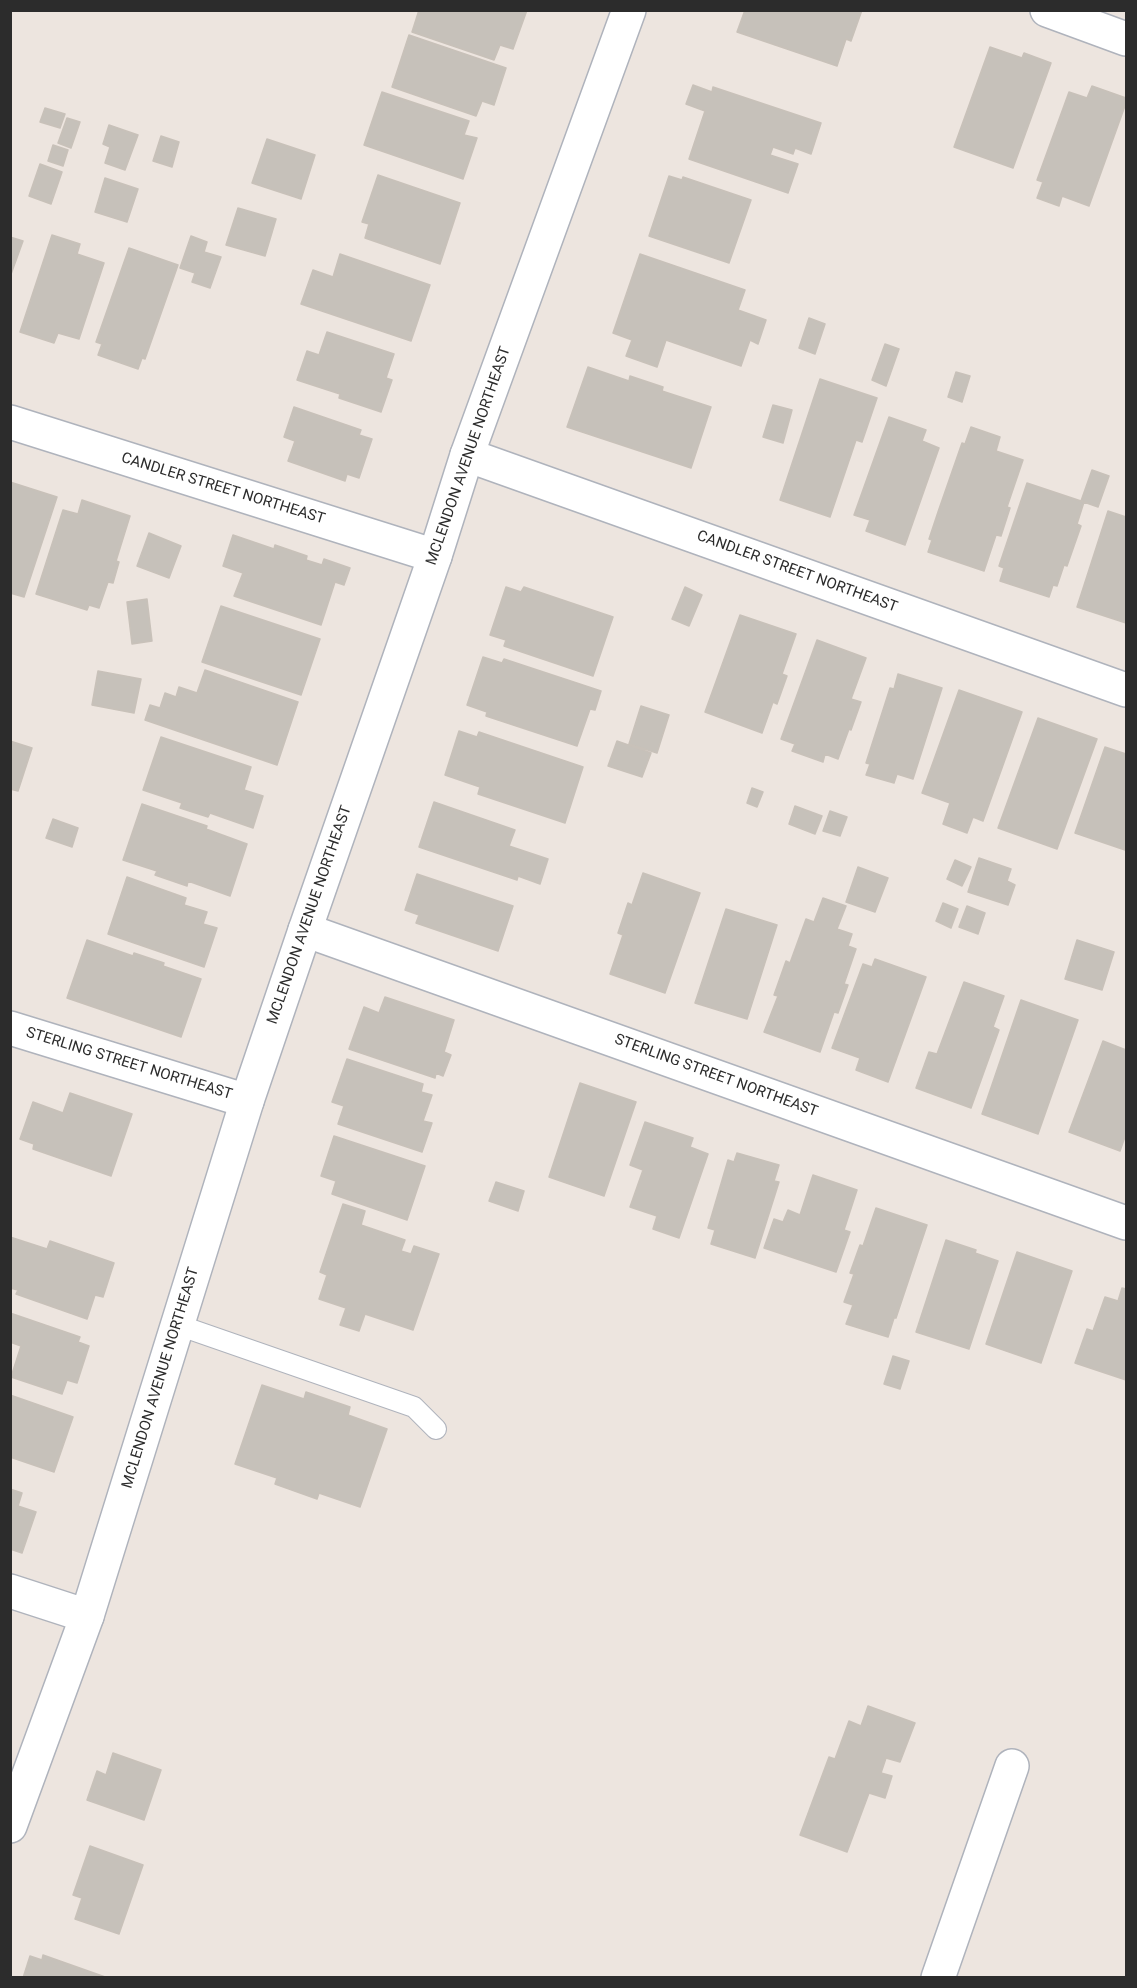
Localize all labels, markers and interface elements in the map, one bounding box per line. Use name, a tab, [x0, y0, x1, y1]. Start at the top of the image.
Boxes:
street label: MCLENDON AVENUE NORTHEAST	[423, 344, 515, 568]
street label: CANDLER STREET NORTHEAST	[119, 449, 327, 529]
street label: CANDLER STREET NORTHEAST	[694, 527, 900, 617]
street label: MCLENDON AVENUE NORTHEAST	[264, 803, 356, 1027]
street label: STERLING STREET NORTHEAST	[24, 1024, 234, 1104]
street label: STERLING STREET NORTHEAST	[612, 1031, 820, 1121]
street label: MCLENDON AVENUE NORTHEAST	[119, 1265, 203, 1491]

